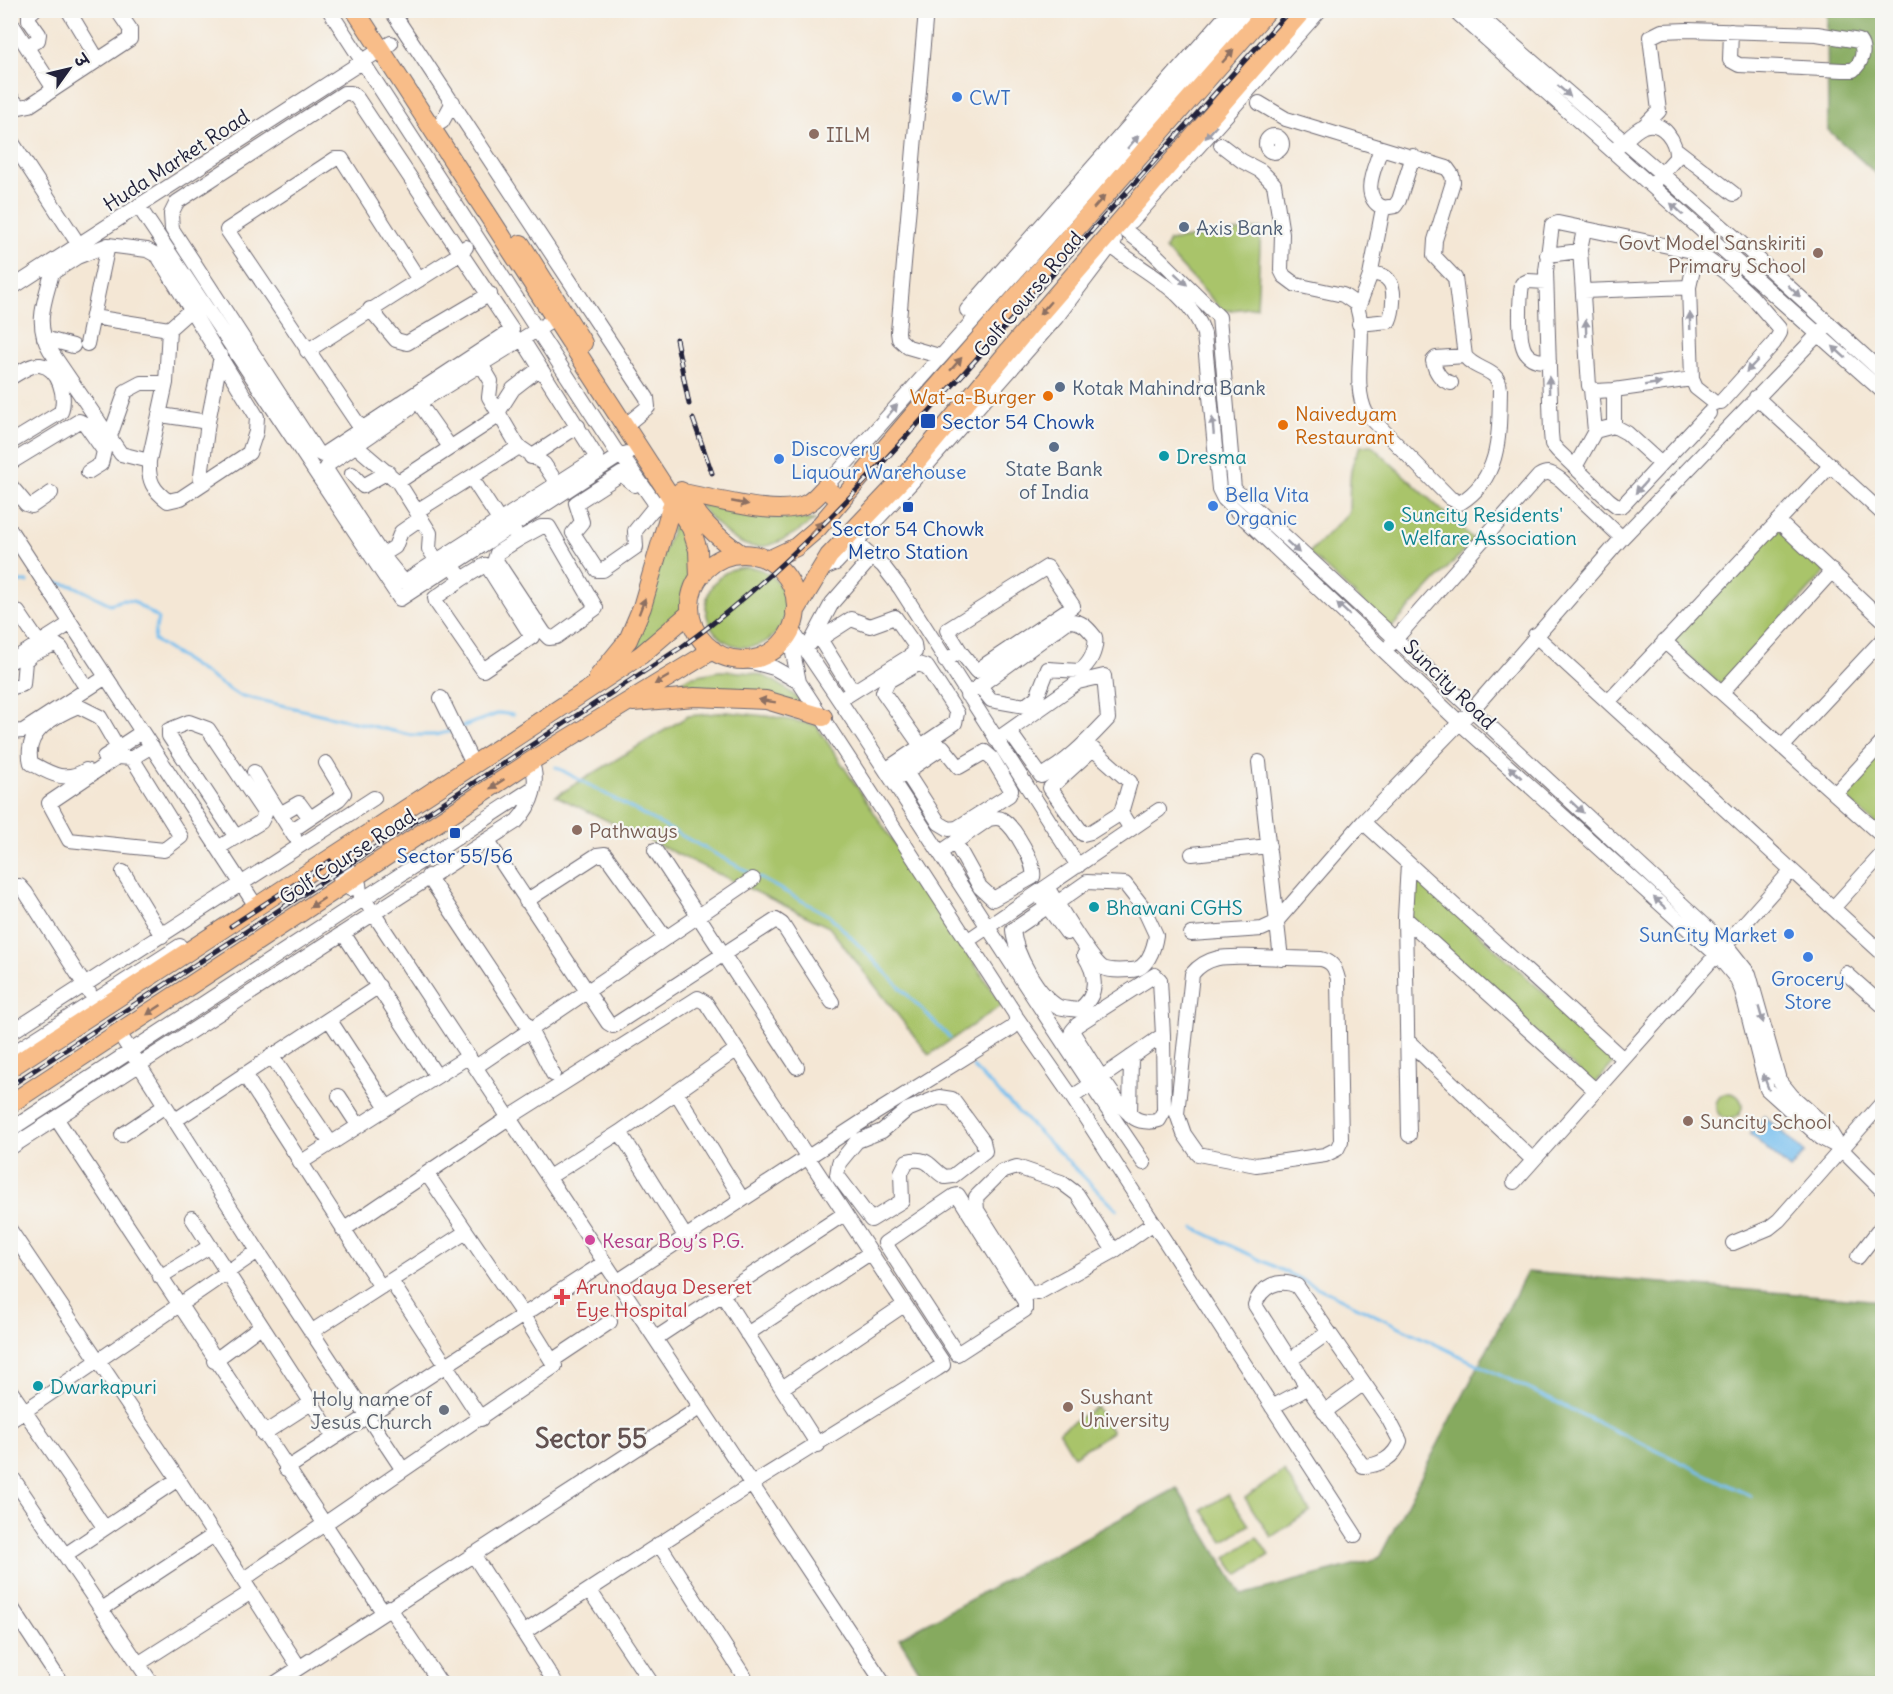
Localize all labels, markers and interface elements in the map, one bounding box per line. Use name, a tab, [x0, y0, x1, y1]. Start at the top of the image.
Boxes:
north arrow	[39, 39, 99, 99]
text: उ	[69, 49, 93, 72]
one-way arrow	[1221, 49, 1234, 64]
one-way arrow	[1556, 84, 1571, 97]
place label: CWT	[969, 85, 1011, 110]
marker: CWT	[950, 90, 964, 104]
street label: Huda Market Road	[98, 103, 254, 216]
place label: IILM	[826, 122, 871, 147]
one-way arrow	[1205, 124, 1218, 139]
marker: IILM	[807, 127, 821, 141]
one-way arrow	[1126, 135, 1139, 150]
one-way arrow	[1092, 195, 1105, 210]
one-way arrow	[1670, 202, 1685, 215]
place label: Axis Bank	[1196, 215, 1283, 240]
marker: Axis Bank	[1177, 220, 1191, 234]
street label: Golf Course Road	[968, 226, 1088, 362]
place label: Govt Model Sanskiriti Primary School	[1618, 230, 1806, 278]
marker: Govt Model Sanskiriti Primary School	[1811, 246, 1825, 260]
one-way arrow	[1173, 271, 1187, 285]
one-way arrow	[1787, 284, 1802, 298]
one-way arrow	[1038, 301, 1052, 316]
one-way arrow	[1685, 311, 1695, 330]
one-way arrow	[1581, 318, 1590, 337]
one-way arrow	[1832, 346, 1847, 359]
one-way arrow	[950, 357, 963, 372]
one-way arrow	[1746, 358, 1760, 372]
place label: Kotak Mahindra Bank	[1072, 375, 1266, 400]
one-way arrow	[1545, 376, 1554, 395]
marker: Kotak Mahindra Bank	[1053, 380, 1067, 394]
one-way arrow	[1643, 380, 1662, 389]
place label: Wat-a-Burger	[910, 384, 1036, 409]
marker: Wat-a-Burger	[1041, 389, 1055, 403]
place label: Naivedyam Restaurant	[1295, 401, 1397, 449]
one-way arrow	[885, 404, 898, 419]
place label: Sector 54 Chowk	[942, 409, 1095, 434]
marker: Sector 54 Chowk	[919, 412, 937, 430]
one-way arrow	[1208, 416, 1218, 435]
marker: Naivedyam Restaurant	[1276, 418, 1290, 432]
place label: Discovery Liquour Warehouse	[791, 436, 966, 484]
marker: State Bank of India	[1047, 440, 1061, 454]
place label: Dresma	[1176, 444, 1247, 469]
marker: Dresma	[1157, 449, 1171, 463]
marker: Discovery Liquour Warehouse	[772, 452, 786, 466]
place label: State Bank of India	[1005, 456, 1103, 504]
one-way arrow	[1634, 479, 1647, 495]
place label: Bella Vita Organic	[1225, 482, 1309, 530]
one-way arrow	[731, 499, 750, 508]
marker: Bella Vita Organic	[1206, 499, 1220, 513]
marker: Sector 54 Chowk Metro Station	[901, 500, 915, 514]
place label: Suncity Residents' Welfare Association	[1401, 502, 1577, 550]
place label: Sector 54 Chowk Metro Station	[832, 516, 984, 564]
marker: Suncity Residents' Welfare Association	[1382, 519, 1396, 533]
one-way arrow	[809, 521, 823, 536]
one-way arrow	[1285, 540, 1300, 553]
one-way arrow	[638, 597, 648, 615]
one-way arrow	[1336, 603, 1350, 617]
street label: Suncity Road	[1399, 634, 1502, 734]
one-way arrow	[654, 674, 670, 685]
one-way arrow	[757, 696, 776, 705]
one-way arrow	[1508, 765, 1523, 779]
one-way arrow	[489, 778, 505, 789]
one-way arrow	[1569, 800, 1584, 814]
street label: Golf Course Road	[274, 803, 420, 909]
place label: Pathways	[589, 818, 678, 843]
marker: Pathways	[570, 823, 584, 837]
marker: Sector 55/56	[448, 826, 462, 840]
place label: Sector 55/56	[397, 843, 513, 868]
place label: Bhawani CGHS	[1106, 895, 1243, 920]
one-way arrow	[309, 897, 325, 908]
one-way arrow	[1653, 897, 1668, 910]
marker: Bhawani CGHS	[1087, 900, 1101, 914]
place label: SunCity Market	[1639, 922, 1777, 947]
marker: SunCity Market	[1782, 927, 1796, 941]
marker: Grocery Store	[1801, 950, 1815, 964]
place label: Grocery Store	[1771, 966, 1845, 1014]
one-way arrow	[146, 1004, 162, 1015]
one-way arrow	[1757, 1006, 1766, 1024]
one-way arrow	[1760, 1073, 1770, 1091]
place label: Suncity School	[1700, 1109, 1832, 1134]
marker: Suncity School	[1681, 1114, 1695, 1128]
place label: Kesar Boy’s P.G.	[602, 1228, 744, 1253]
marker: Kesar Boy’s P.G.	[583, 1233, 597, 1247]
place label: Arunodaya Deseret Eye Hospital	[576, 1274, 752, 1322]
marker: Arunodaya Deseret Eye Hospital	[553, 1288, 571, 1306]
place label: Dwarkapuri	[50, 1374, 157, 1399]
marker: Dwarkapuri	[31, 1379, 45, 1393]
place label: Sushant University	[1080, 1384, 1170, 1432]
place label: Holy name of Jesus Church	[310, 1386, 432, 1434]
marker: Sushant University	[1061, 1400, 1075, 1414]
marker: Holy name of Jesus Church	[437, 1403, 451, 1417]
district label: Sector 55	[535, 1422, 647, 1455]

